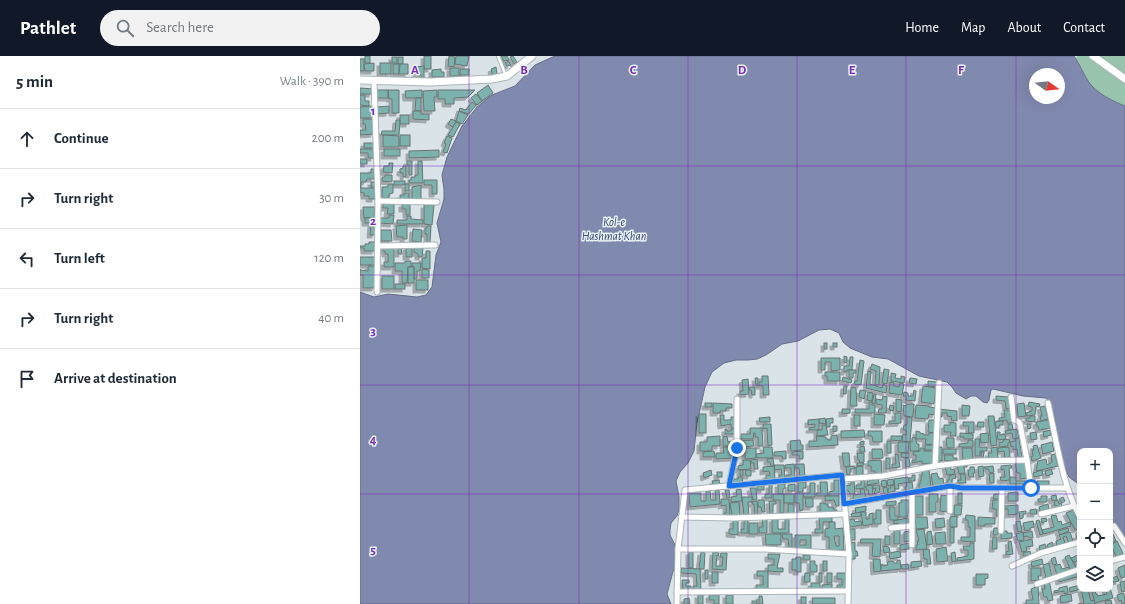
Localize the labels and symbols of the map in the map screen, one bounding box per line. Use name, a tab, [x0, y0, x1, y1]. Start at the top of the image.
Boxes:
text: A	[411, 64, 419, 77]
text: B	[520, 64, 528, 77]
text: C	[630, 64, 637, 77]
text: D	[738, 64, 747, 77]
text: E	[849, 64, 856, 77]
text: F	[958, 64, 965, 77]
north arrow	[1029, 68, 1065, 104]
text: 1	[371, 105, 375, 118]
text: 2	[370, 215, 376, 228]
water label: Kol-e Hashmat Khan	[582, 216, 646, 242]
text: 3	[370, 325, 376, 338]
text: 4	[370, 434, 377, 447]
route end	[728, 439, 746, 457]
route start	[1022, 479, 1040, 497]
text: 5	[370, 544, 376, 557]

